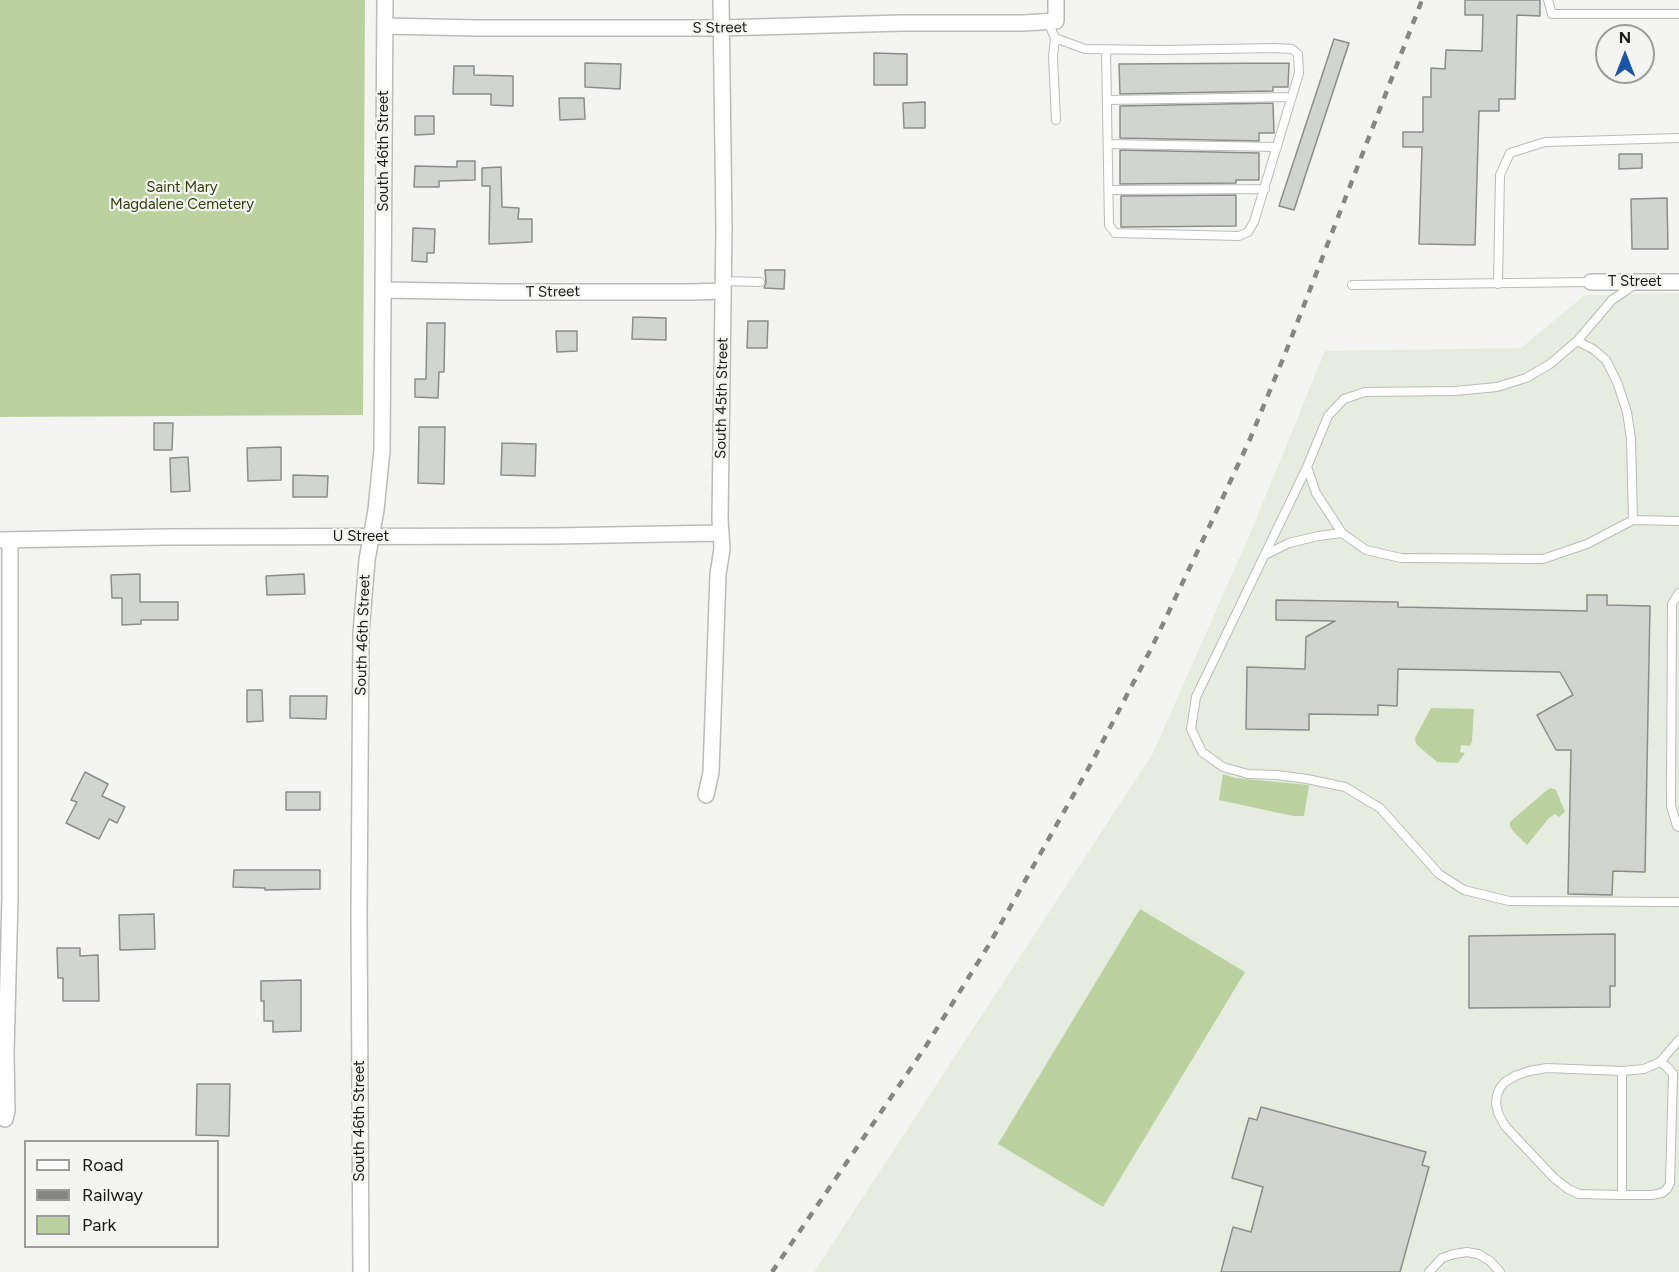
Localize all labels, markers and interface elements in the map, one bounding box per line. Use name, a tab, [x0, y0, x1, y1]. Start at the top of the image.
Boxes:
street label: S Street	[692, 19, 748, 37]
north arrow	[1595, 24, 1655, 84]
text: N	[1619, 28, 1631, 47]
street label: South 46th Street	[375, 90, 393, 212]
park label: Saint Mary Magdalene Cemetery	[110, 179, 254, 214]
street label: T Street	[1608, 273, 1662, 291]
street label: T Street	[526, 283, 580, 301]
street label: South 45th Street	[712, 337, 732, 459]
street label: U Street	[333, 528, 389, 546]
street label: South 46th Street	[352, 574, 374, 696]
street label: South 46th Street	[351, 1060, 369, 1182]
legend	[24, 1140, 219, 1248]
text: Road	[82, 1154, 123, 1176]
text: Railway	[82, 1184, 143, 1206]
text: Park	[82, 1214, 116, 1236]

